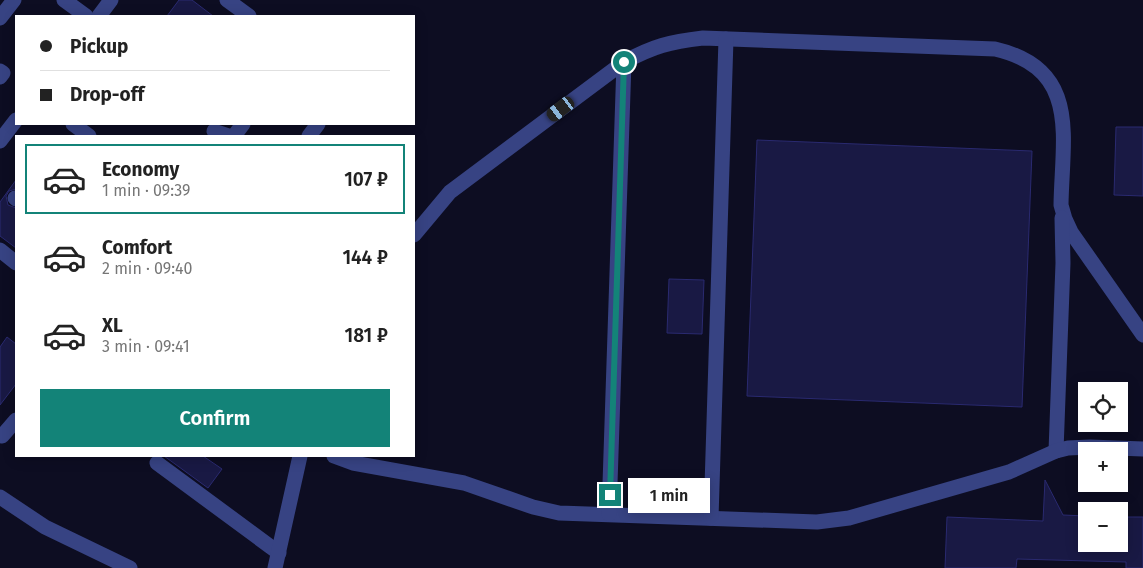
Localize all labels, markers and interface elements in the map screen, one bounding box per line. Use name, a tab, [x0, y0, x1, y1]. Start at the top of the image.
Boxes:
text: Pickup	[70, 35, 128, 58]
route start	[613, 51, 635, 73]
text: Drop-off	[70, 83, 144, 106]
car	[544, 94, 577, 124]
icon: car	[42, 157, 87, 202]
text: Economy	[102, 158, 179, 181]
text: 107 ₽	[344, 168, 388, 191]
text: 1 min · 09:39	[102, 181, 190, 200]
icon: car	[42, 235, 87, 280]
text: Comfort	[102, 236, 172, 259]
text: 144 ₽	[342, 246, 388, 269]
text: 2 min · 09:40	[102, 259, 192, 278]
icon: car	[42, 313, 87, 358]
text: XL	[102, 314, 123, 337]
text: 181 ₽	[345, 324, 388, 347]
text: 3 min · 09:41	[102, 337, 190, 356]
map controls	[1078, 382, 1128, 552]
button: locate	[1078, 382, 1128, 432]
button: Confirm	[40, 389, 390, 447]
button: +	[1078, 442, 1128, 492]
callout: 1 min	[628, 478, 710, 512]
route end	[599, 484, 621, 506]
text: 1 min	[650, 486, 688, 505]
button: −	[1078, 502, 1128, 552]

